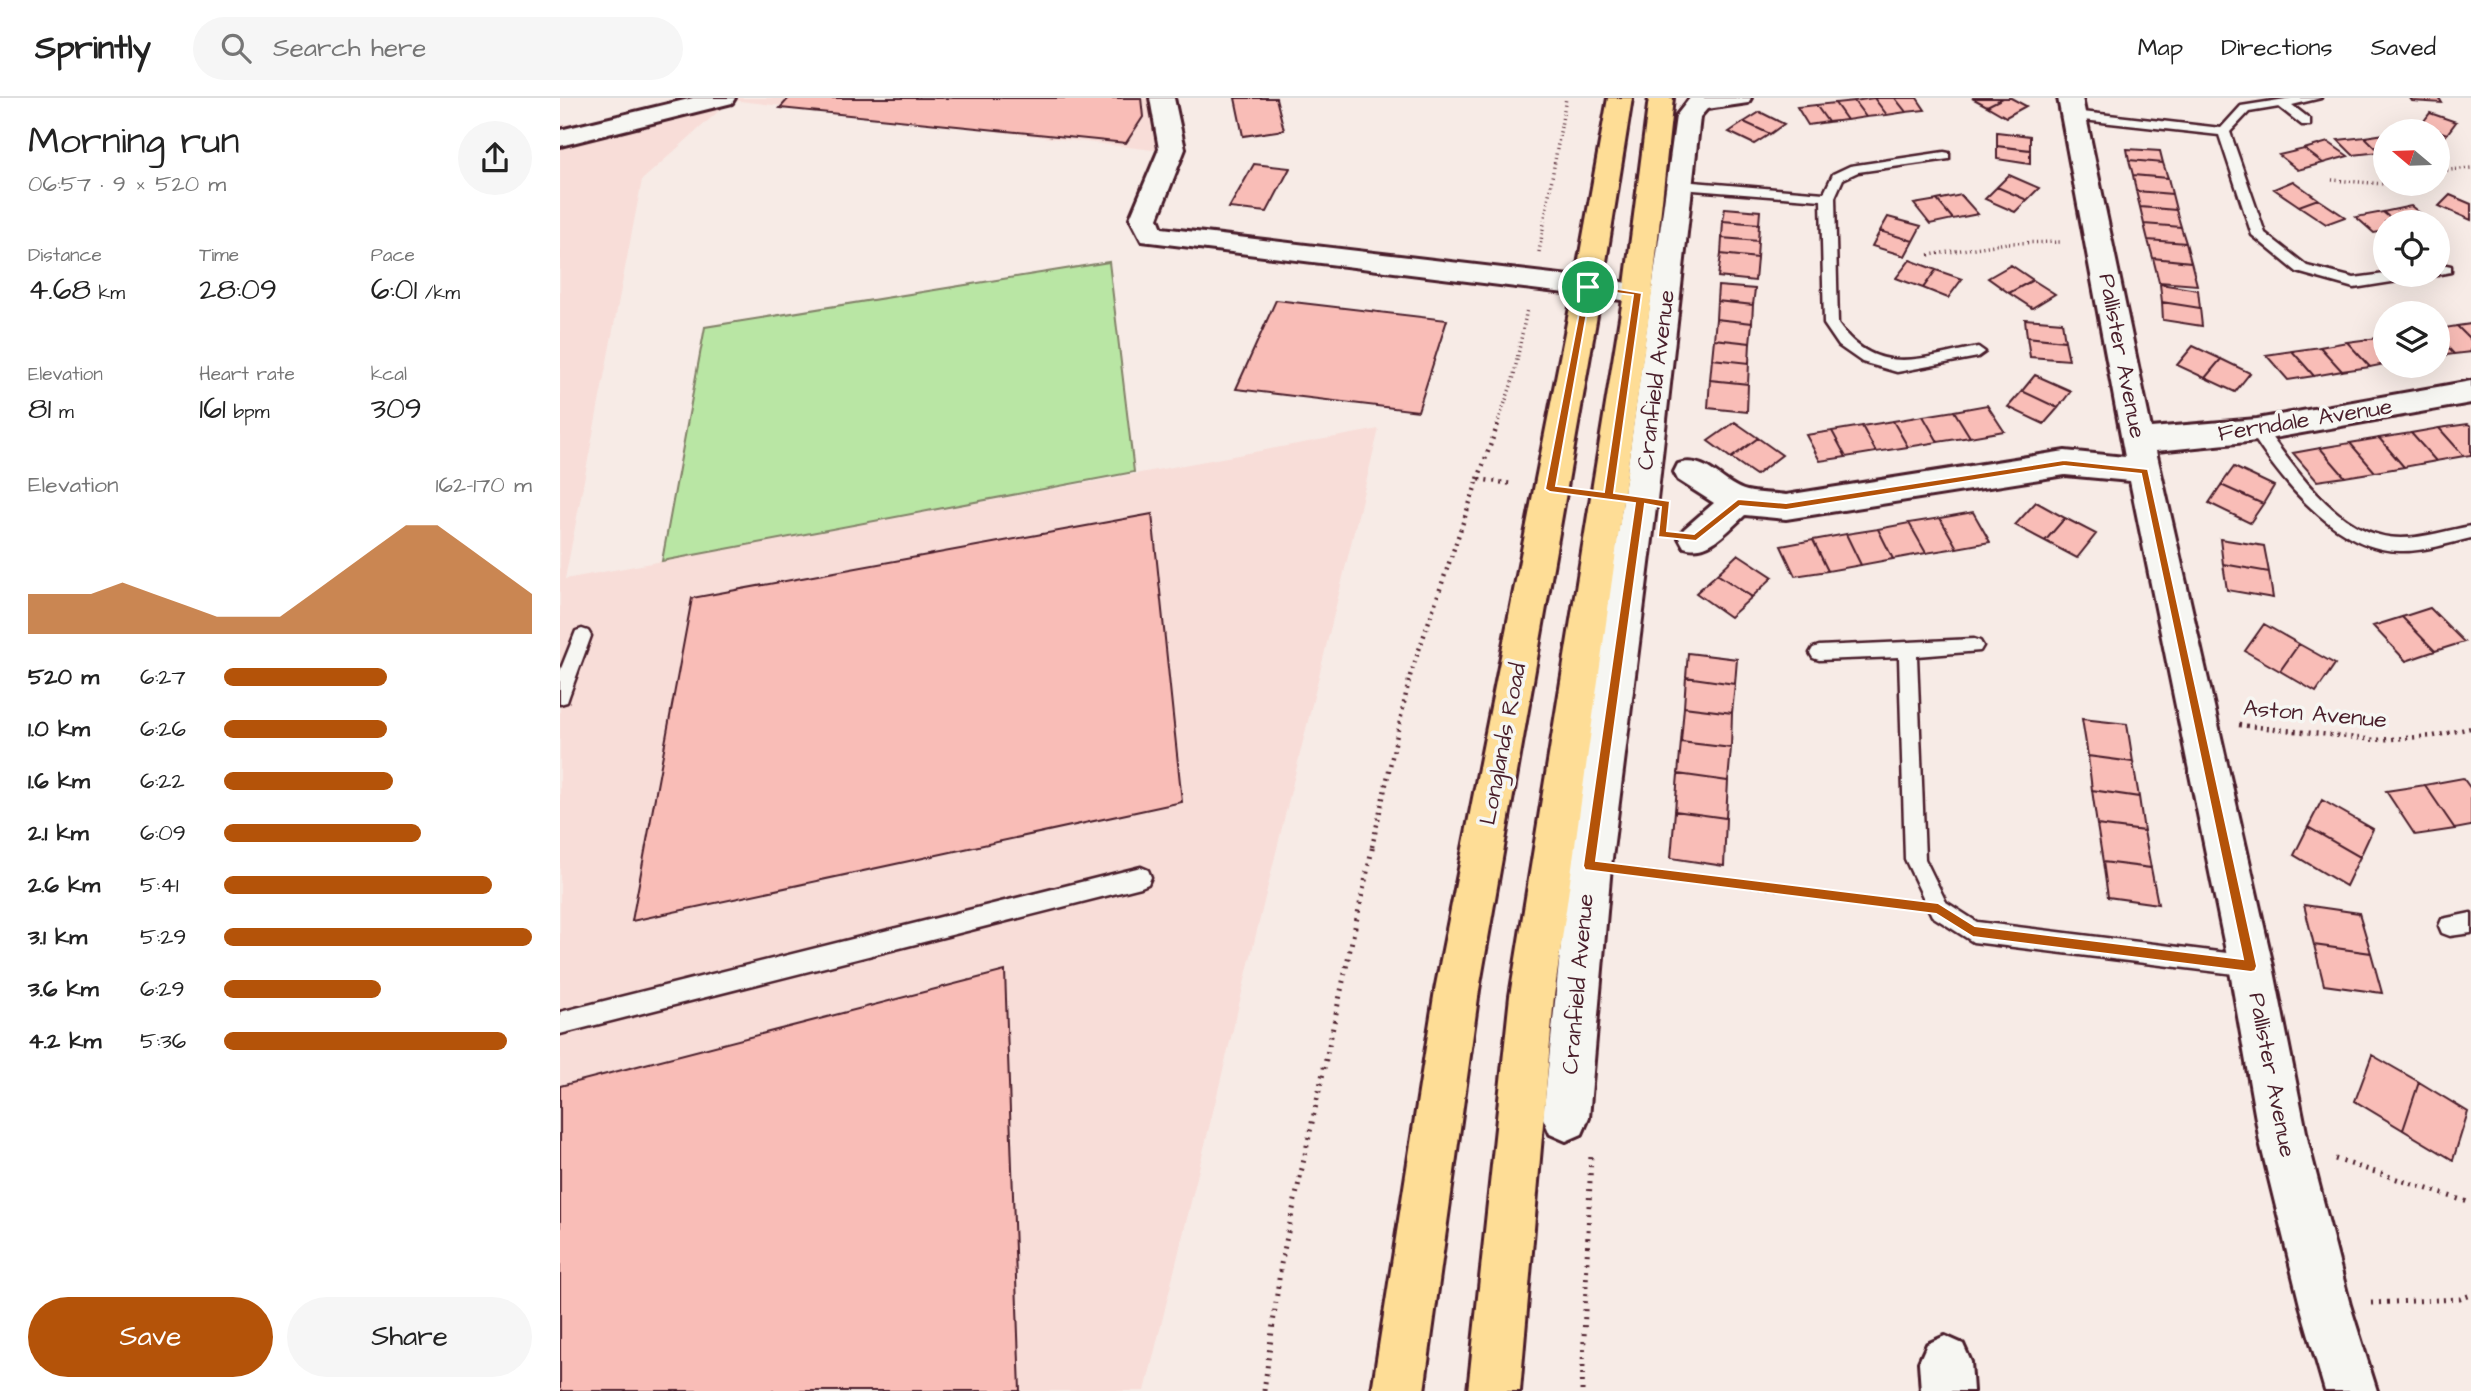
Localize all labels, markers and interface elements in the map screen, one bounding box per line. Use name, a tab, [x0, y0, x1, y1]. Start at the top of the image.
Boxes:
search box	[193, 17, 683, 80]
text: Sprintly	[35, 25, 151, 71]
icon: search	[217, 29, 255, 67]
text: Search here	[273, 30, 426, 66]
text: Map	[2138, 31, 2183, 65]
text: Directions	[2221, 31, 2333, 65]
text: Saved	[2371, 31, 2436, 65]
text: Morning run	[28, 116, 240, 168]
north arrow	[2373, 119, 2450, 196]
map controls	[2373, 119, 2450, 378]
button: share	[458, 121, 532, 195]
text: 06:57 · 9 × 520 m	[28, 168, 226, 200]
button: locate	[2373, 210, 2450, 287]
text: Distance	[28, 242, 102, 269]
text: Time	[199, 242, 239, 269]
text: Pace	[371, 242, 415, 269]
pin	[1558, 257, 1618, 317]
icon: arrive	[1569, 268, 1607, 306]
text: 4.68	[28, 269, 91, 311]
text: 28:09	[199, 269, 277, 311]
text: 6:01	[371, 269, 417, 311]
street label: Pallister Avenue	[2090, 271, 2154, 441]
text: km	[91, 280, 125, 307]
text: /km	[417, 280, 460, 307]
street label: Cranfield Avenue	[1629, 288, 1683, 472]
button: layers	[2373, 301, 2450, 378]
text: Elevation	[28, 361, 103, 388]
text: Heart rate	[199, 361, 295, 388]
text: kcal	[371, 361, 407, 388]
text: 81	[28, 388, 51, 430]
text: 161	[199, 388, 226, 430]
text: 309	[371, 388, 422, 430]
street label: Ferndale Avenue	[2216, 390, 2394, 450]
text: m	[51, 399, 74, 426]
text: bpm	[226, 399, 269, 426]
text: Elevation	[28, 469, 119, 501]
text: 162–170 m	[436, 469, 532, 501]
street label: Longlands Road	[1472, 660, 1535, 828]
text: 520 m	[28, 661, 99, 693]
text: 6:27	[140, 661, 186, 693]
street label: Aston Avenue	[2242, 692, 2388, 736]
text: 1.0 km	[28, 713, 90, 745]
text: 6:26	[140, 713, 186, 745]
text: 1.6 km	[28, 765, 90, 797]
text: 6:22	[140, 765, 185, 797]
text: 2.1 km	[28, 817, 89, 849]
text: 6:09	[140, 817, 186, 849]
text: 2.6 km	[28, 869, 100, 901]
text: 5:41	[140, 869, 179, 901]
street label: Cranfield Avenue	[1554, 892, 1602, 1076]
text: 3.1 km	[28, 921, 87, 953]
text: 5:29	[140, 921, 186, 953]
text: 3.6 km	[28, 973, 99, 1005]
text: 6:29	[140, 973, 185, 1005]
street label: Pallister Avenue	[2240, 990, 2304, 1160]
text: 4.2 km	[28, 1025, 101, 1057]
text: 5:36	[140, 1025, 186, 1057]
button: Save	[28, 1297, 273, 1377]
button: Share	[287, 1297, 532, 1377]

